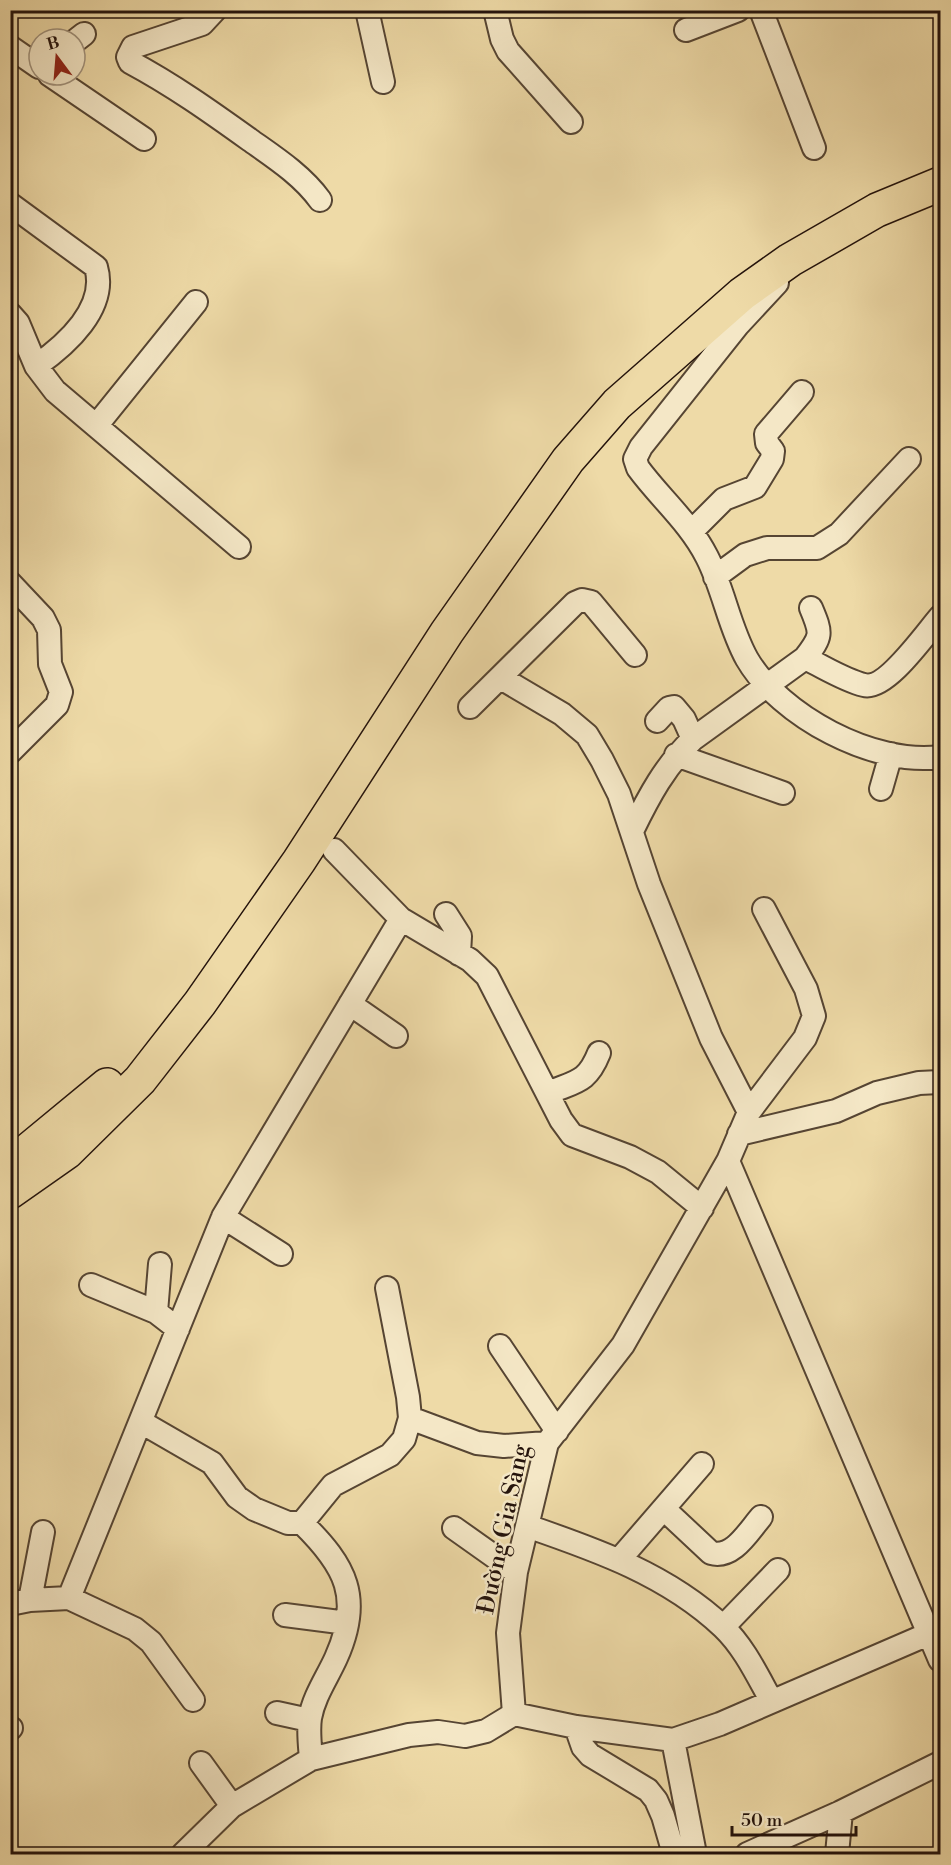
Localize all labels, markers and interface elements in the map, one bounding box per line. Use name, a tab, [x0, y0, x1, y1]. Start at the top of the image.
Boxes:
north arrow	[27, 27, 87, 87]
text: B	[45, 32, 62, 55]
street label: Đường Gia Sàng	[471, 1441, 537, 1617]
scale bar	[732, 1799, 856, 1837]
text: 50 m	[741, 1809, 783, 1832]

